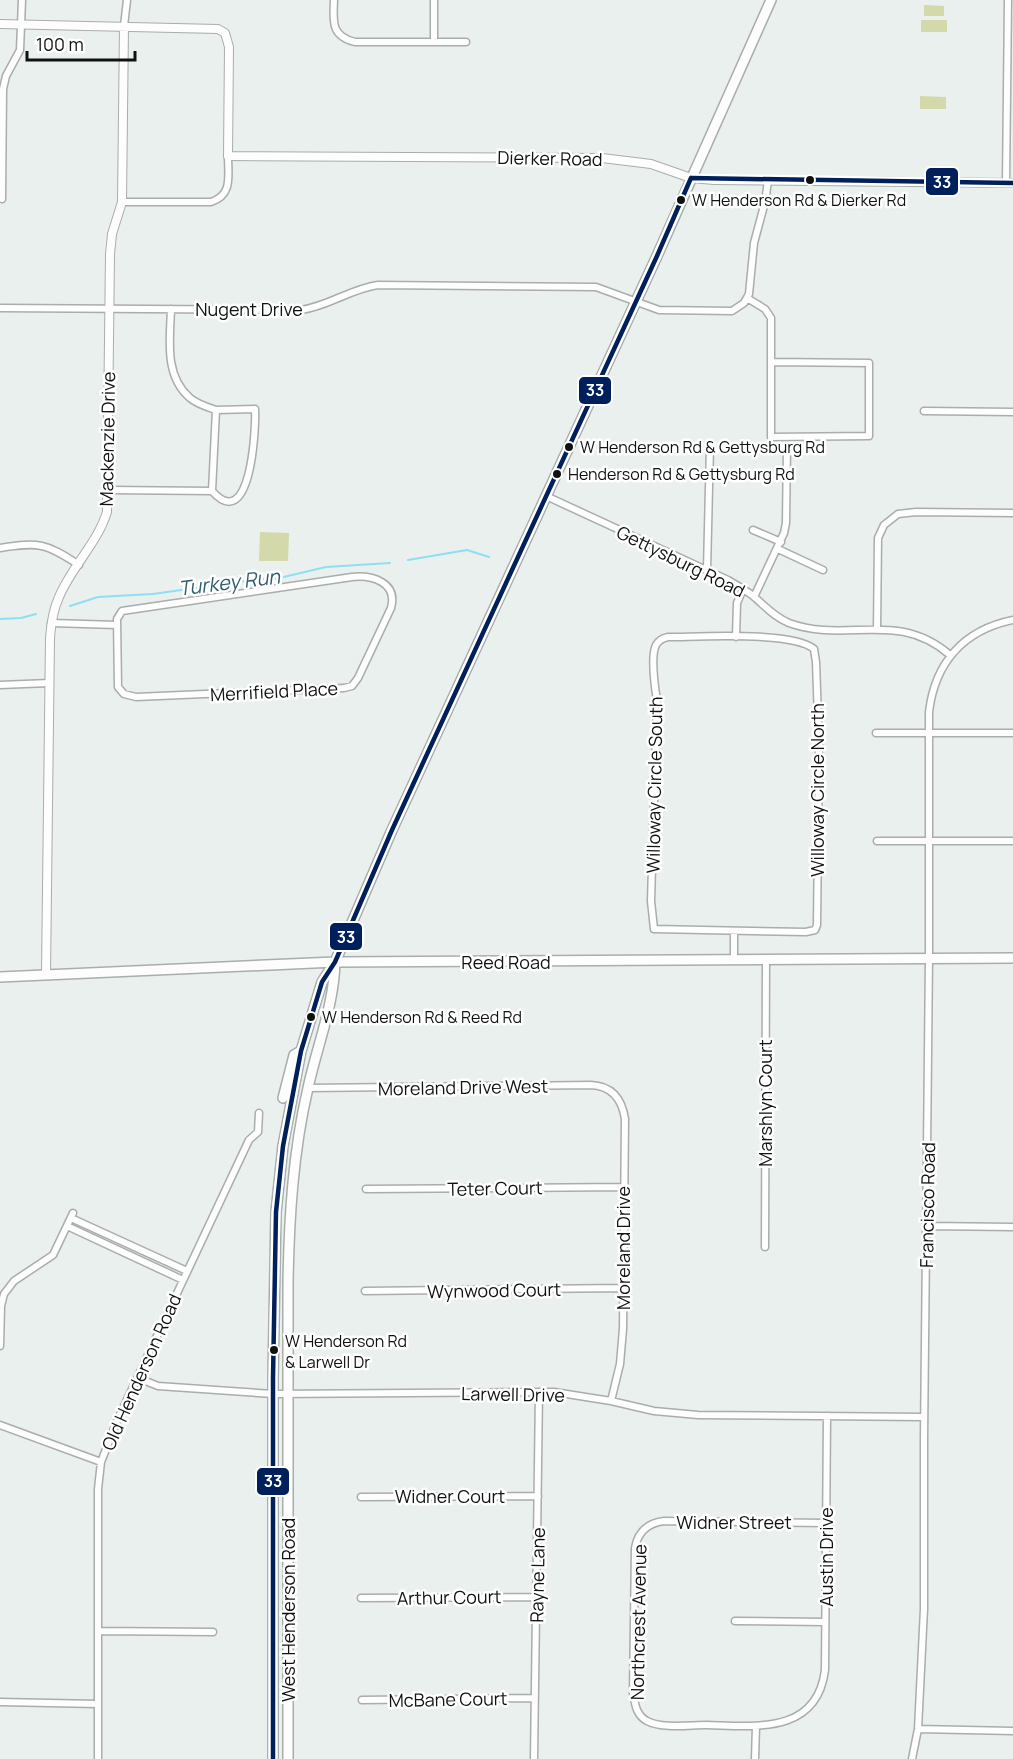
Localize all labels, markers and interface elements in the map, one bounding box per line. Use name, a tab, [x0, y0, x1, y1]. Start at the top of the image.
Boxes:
scale bar	[27, 24, 135, 62]
text: 100 m	[36, 32, 84, 56]
street label: Dierker Road	[497, 145, 603, 171]
line badge: 33	[925, 167, 959, 196]
text: 33	[933, 171, 951, 193]
unlabelled marker	[804, 174, 816, 186]
place label: W Henderson Rd & Dierker Rd	[692, 189, 906, 211]
marker: W Henderson Rd & Dierker Rd	[675, 194, 687, 206]
street label: Nugent Drive	[195, 297, 303, 321]
street label: Mackenzie Drive	[94, 371, 120, 507]
line badge: 33	[578, 376, 612, 405]
text: 33	[586, 379, 604, 401]
place label: W Henderson Rd & Gettysburg Rd	[580, 436, 825, 458]
marker: W Henderson Rd & Gettysburg Rd	[563, 441, 575, 453]
place label: Henderson Rd & Gettysburg Rd	[568, 463, 795, 485]
marker: Henderson Rd & Gettysburg Rd	[551, 468, 563, 480]
street label: Gettysburg Road	[613, 520, 749, 602]
water label: Turkey Run	[177, 562, 282, 602]
street label: Merrifield Place	[209, 676, 339, 706]
street label: Willoway Circle South	[640, 696, 668, 874]
street label: Willoway Circle North	[805, 703, 829, 877]
line badge: 33	[329, 922, 363, 951]
text: 33	[337, 926, 355, 948]
street label: Reed Road	[461, 950, 551, 974]
place label: W Henderson Rd & Reed Rd	[322, 1006, 522, 1028]
marker: W Henderson Rd & Reed Rd	[305, 1011, 317, 1023]
street label: Marshlyn Court	[753, 1039, 777, 1167]
street label: Moreland Drive West	[378, 1074, 548, 1100]
street label: Francisco Road	[914, 1142, 940, 1268]
street label: Teter Court	[447, 1175, 543, 1201]
street label: Moreland Drive	[611, 1186, 635, 1310]
street label: Wynwood Court	[427, 1277, 561, 1303]
street label: Old Henderson Road	[96, 1290, 186, 1454]
place label: W Henderson Rd & Larwell Dr	[285, 1330, 407, 1373]
marker: W Henderson Rd & Larwell Dr	[268, 1344, 280, 1356]
street label: Larwell Drive	[461, 1381, 565, 1407]
line badge: 33	[256, 1467, 290, 1496]
text: 33	[264, 1470, 282, 1492]
street label: Widner Court	[395, 1484, 505, 1508]
street label: Austin Drive	[814, 1507, 838, 1607]
street label: Widner Street	[676, 1510, 792, 1534]
street label: West Henderson Road	[276, 1518, 300, 1702]
street label: Rayne Lane	[524, 1527, 550, 1623]
street label: Northcrest Avenue	[625, 1544, 651, 1700]
street label: Arthur Court	[397, 1584, 501, 1610]
street label: McBane Court	[388, 1686, 508, 1712]

